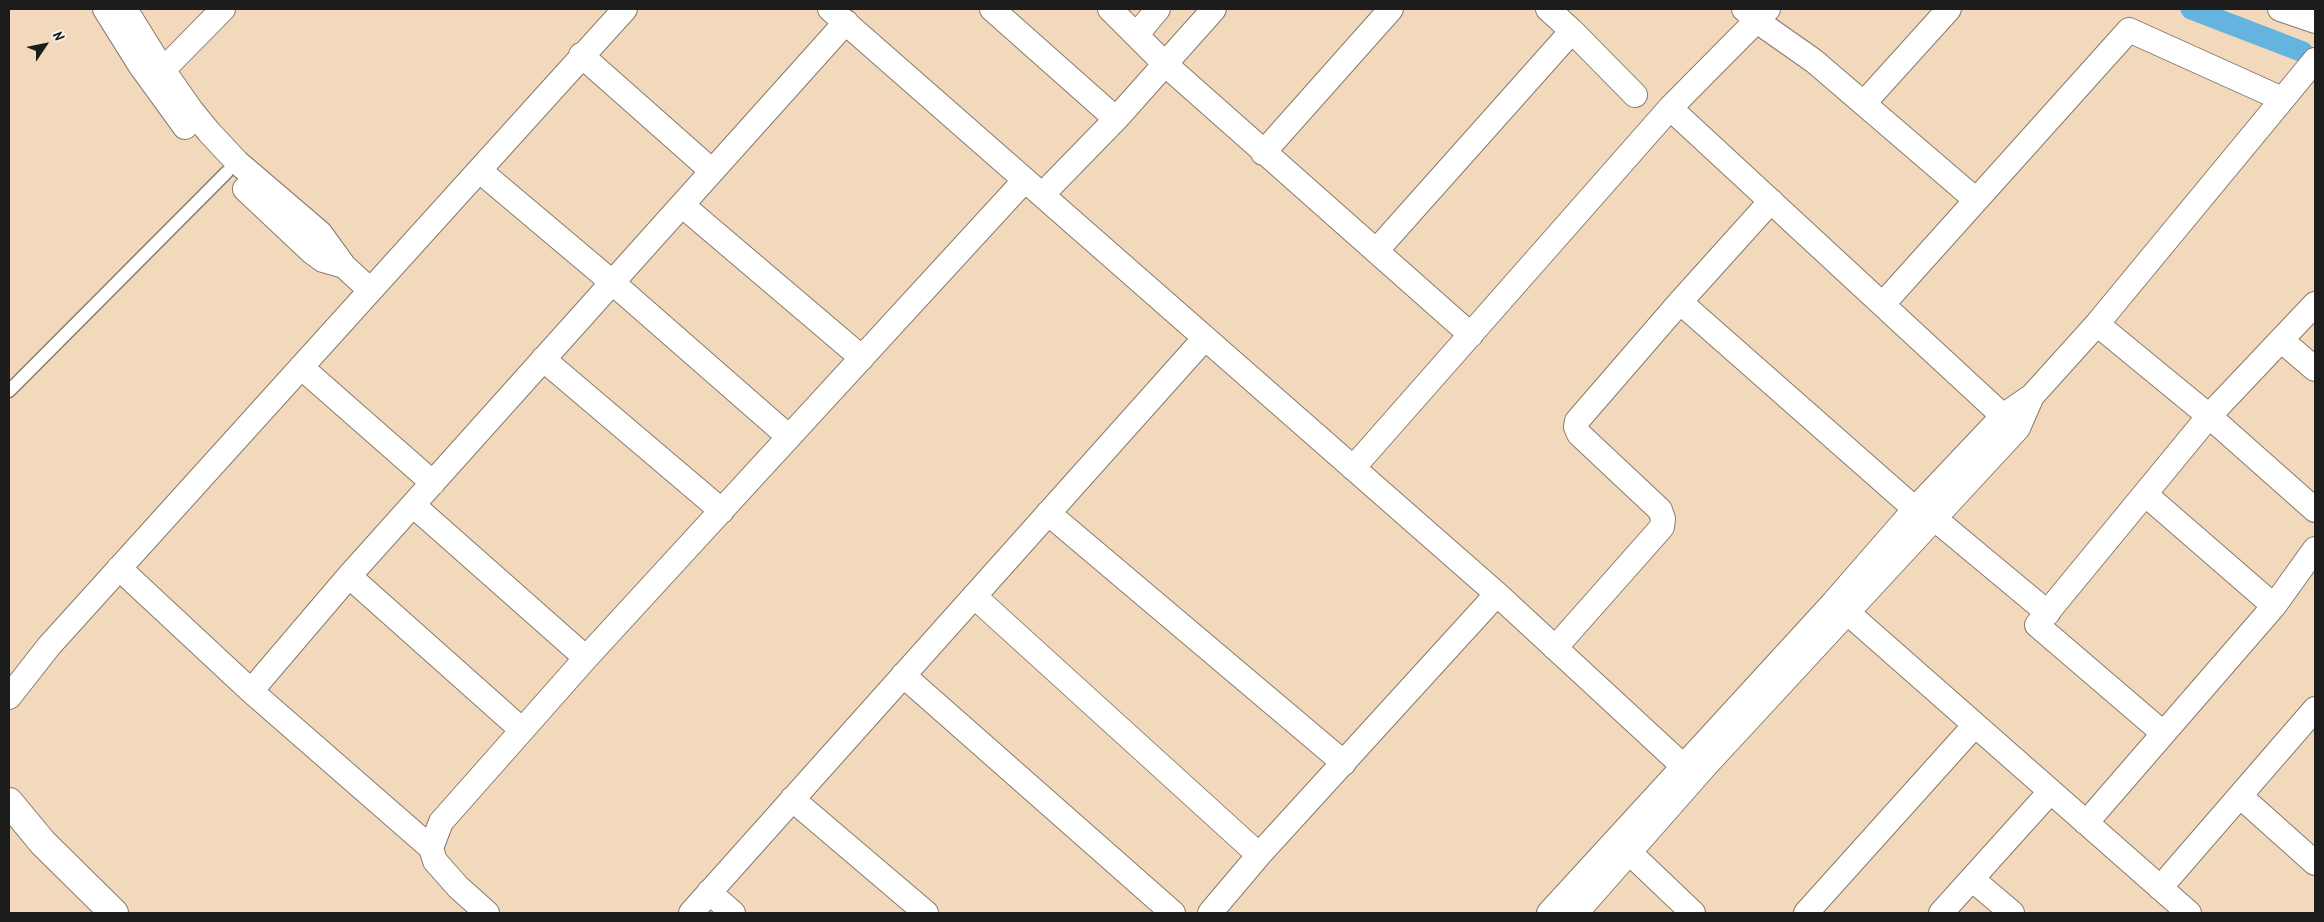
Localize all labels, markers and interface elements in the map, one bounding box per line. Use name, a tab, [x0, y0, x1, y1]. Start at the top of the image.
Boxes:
north arrow	[20, 20, 70, 70]
text: N	[46, 27, 69, 46]

